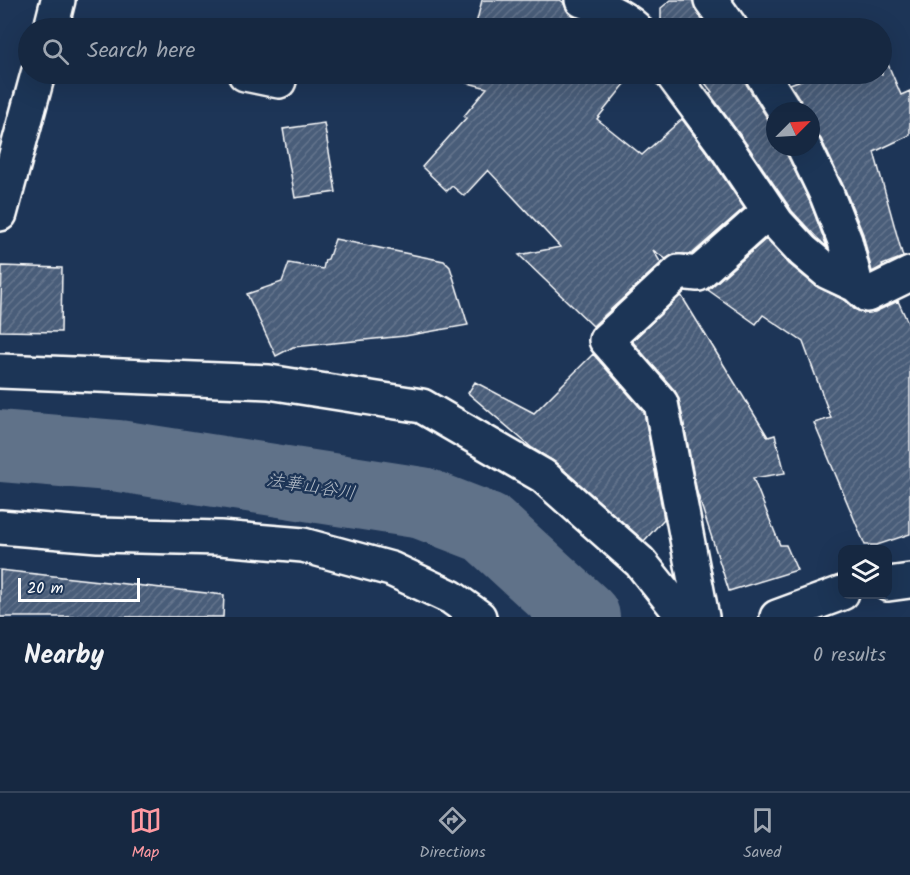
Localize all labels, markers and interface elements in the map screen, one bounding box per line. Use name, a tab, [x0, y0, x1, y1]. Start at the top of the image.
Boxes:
search box	[18, 18, 892, 84]
text: Search here	[87, 34, 195, 69]
icon: search	[39, 35, 72, 68]
north arrow	[766, 102, 820, 156]
water label: 法華山谷川	[264, 466, 357, 509]
map controls	[838, 545, 892, 599]
button: layers	[838, 545, 892, 599]
scale bar	[18, 575, 140, 602]
text: 20 m	[27, 576, 63, 601]
text: Nearby	[24, 635, 104, 677]
text: 0 results	[813, 640, 886, 672]
tab: Map	[129, 804, 162, 865]
tab: Directions	[419, 804, 486, 865]
tab: Saved	[743, 804, 781, 865]

